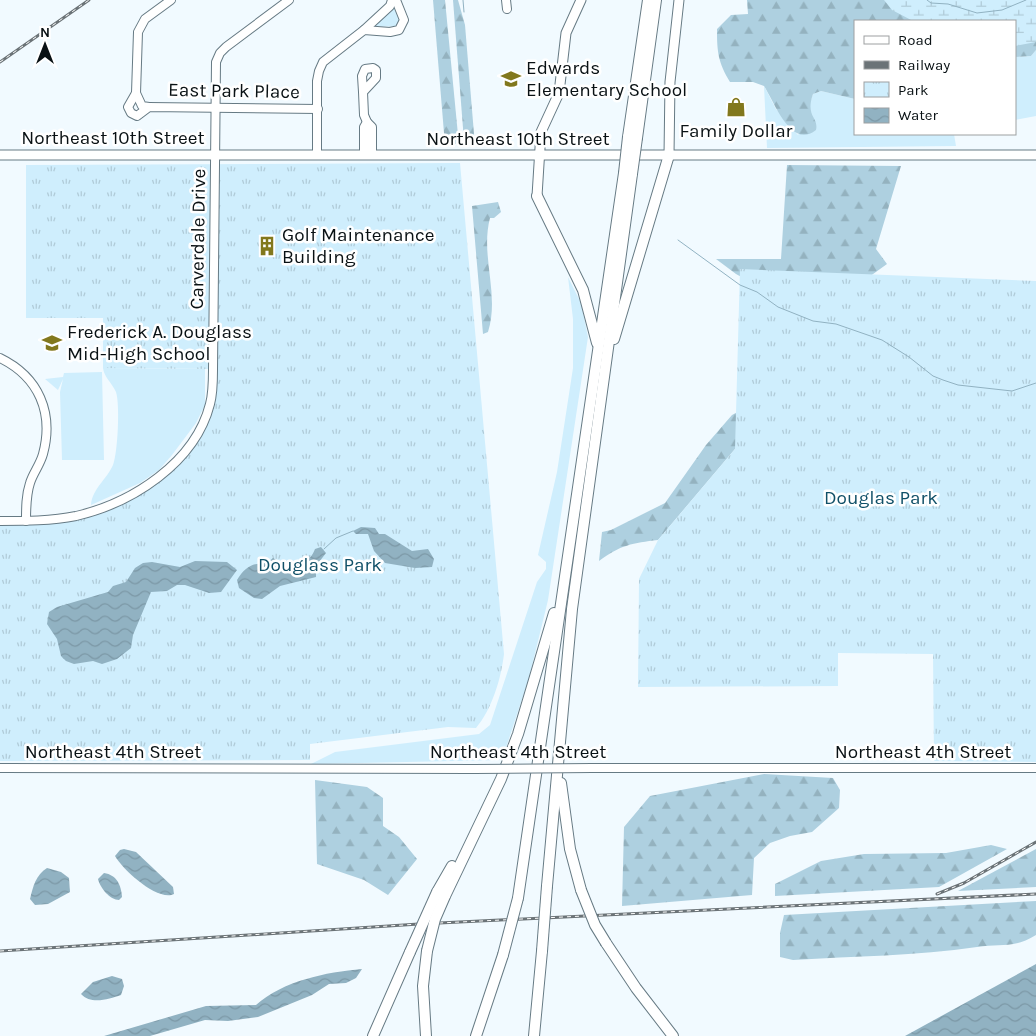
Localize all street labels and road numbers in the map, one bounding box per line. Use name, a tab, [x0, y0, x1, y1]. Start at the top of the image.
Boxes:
street label: East Park Place	[168, 79, 300, 103]
street label: Northeast 10th Street	[21, 127, 205, 149]
street label: Northeast 10th Street	[426, 128, 610, 150]
street label: Carverdale Drive	[186, 168, 210, 310]
street label: Northeast 4th Street	[25, 741, 201, 763]
street label: Northeast 4th Street	[430, 741, 606, 763]
street label: Northeast 4th Street	[835, 741, 1011, 763]

